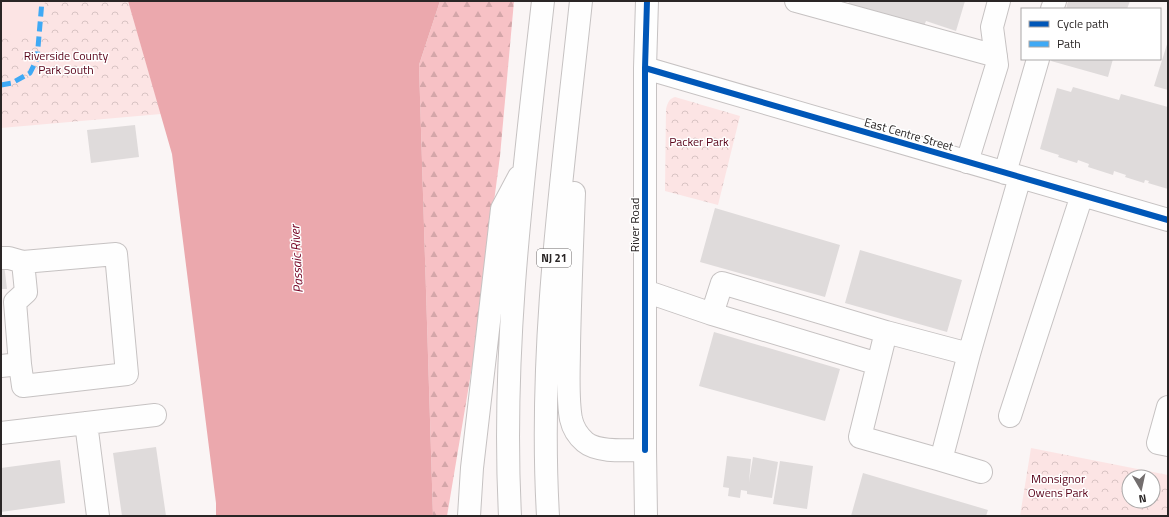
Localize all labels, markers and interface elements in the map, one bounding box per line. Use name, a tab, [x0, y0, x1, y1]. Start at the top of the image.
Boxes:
legend	[1021, 8, 1161, 60]
text: Cycle path	[1057, 14, 1109, 33]
text: Path	[1057, 34, 1081, 53]
park label: Riverside County Park South	[24, 46, 109, 79]
street label: East Centre Street	[862, 112, 957, 156]
park label: Packer Park	[669, 132, 729, 151]
street label: River Road	[625, 198, 644, 252]
water label: Passaic River	[284, 223, 308, 293]
road number: NJ 21	[537, 249, 571, 267]
park label: Monsignor Owens Park	[1028, 469, 1089, 502]
north arrow	[1121, 469, 1161, 509]
text: N	[1138, 490, 1148, 507]

